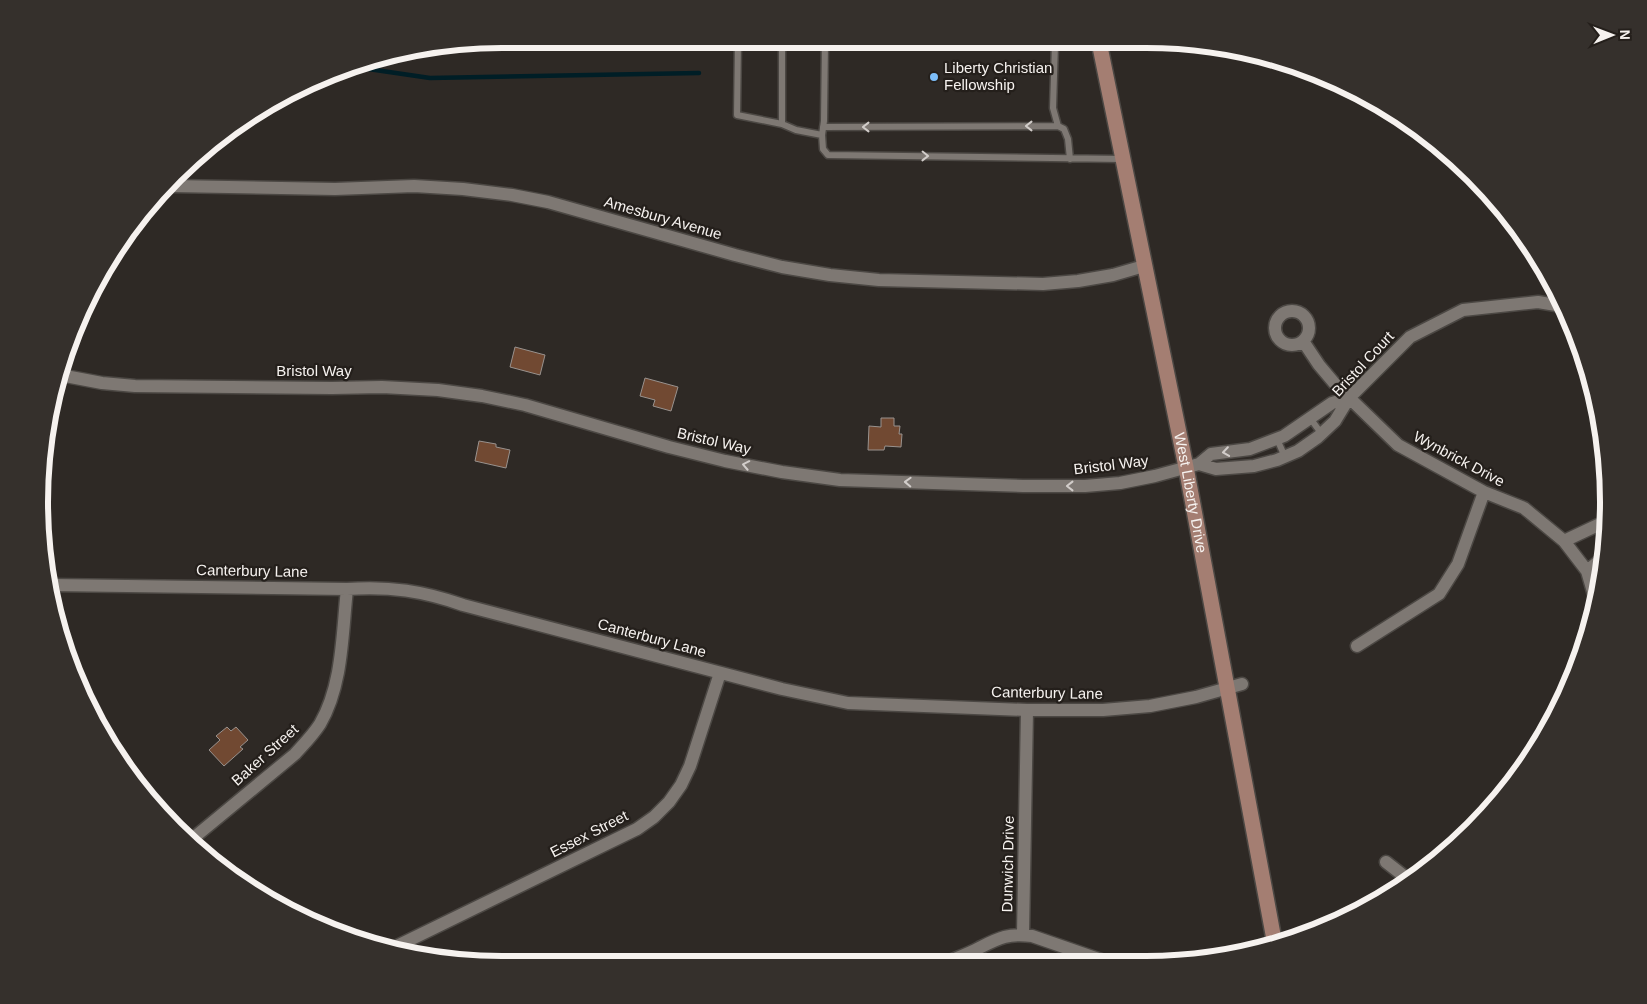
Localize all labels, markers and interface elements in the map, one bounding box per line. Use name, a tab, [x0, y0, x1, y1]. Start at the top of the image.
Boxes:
north arrow	[1587, 10, 1637, 60]
text: N	[1617, 30, 1633, 40]
place label: Liberty Christian Fellowship	[944, 59, 1052, 93]
marker: Liberty Christian Fellowship	[928, 71, 940, 83]
one-way arrow	[1025, 121, 1032, 131]
one-way arrow	[862, 122, 870, 132]
one-way arrow	[921, 151, 929, 162]
street label: Amesbury Avenue	[602, 193, 724, 242]
street label: Bristol Court	[1328, 327, 1398, 400]
street label: Bristol Way	[276, 362, 352, 379]
street label: Bristol Way	[676, 424, 753, 457]
street label: Wynbrick Drive	[1411, 427, 1508, 490]
street label: West Liberty Drive	[1171, 431, 1211, 554]
one-way arrow	[1222, 446, 1230, 457]
street label: Bristol Way	[1073, 451, 1150, 478]
one-way arrow	[742, 461, 751, 471]
one-way arrow	[903, 477, 911, 488]
one-way arrow	[1066, 481, 1074, 491]
street label: Canterbury Lane	[196, 561, 308, 580]
street label: Canterbury Lane	[596, 615, 708, 660]
street label: Canterbury Lane	[991, 683, 1103, 702]
street label: Baker Street	[228, 720, 302, 789]
street label: Essex Street	[547, 806, 631, 860]
street label: Dunwich Drive	[998, 815, 1017, 912]

